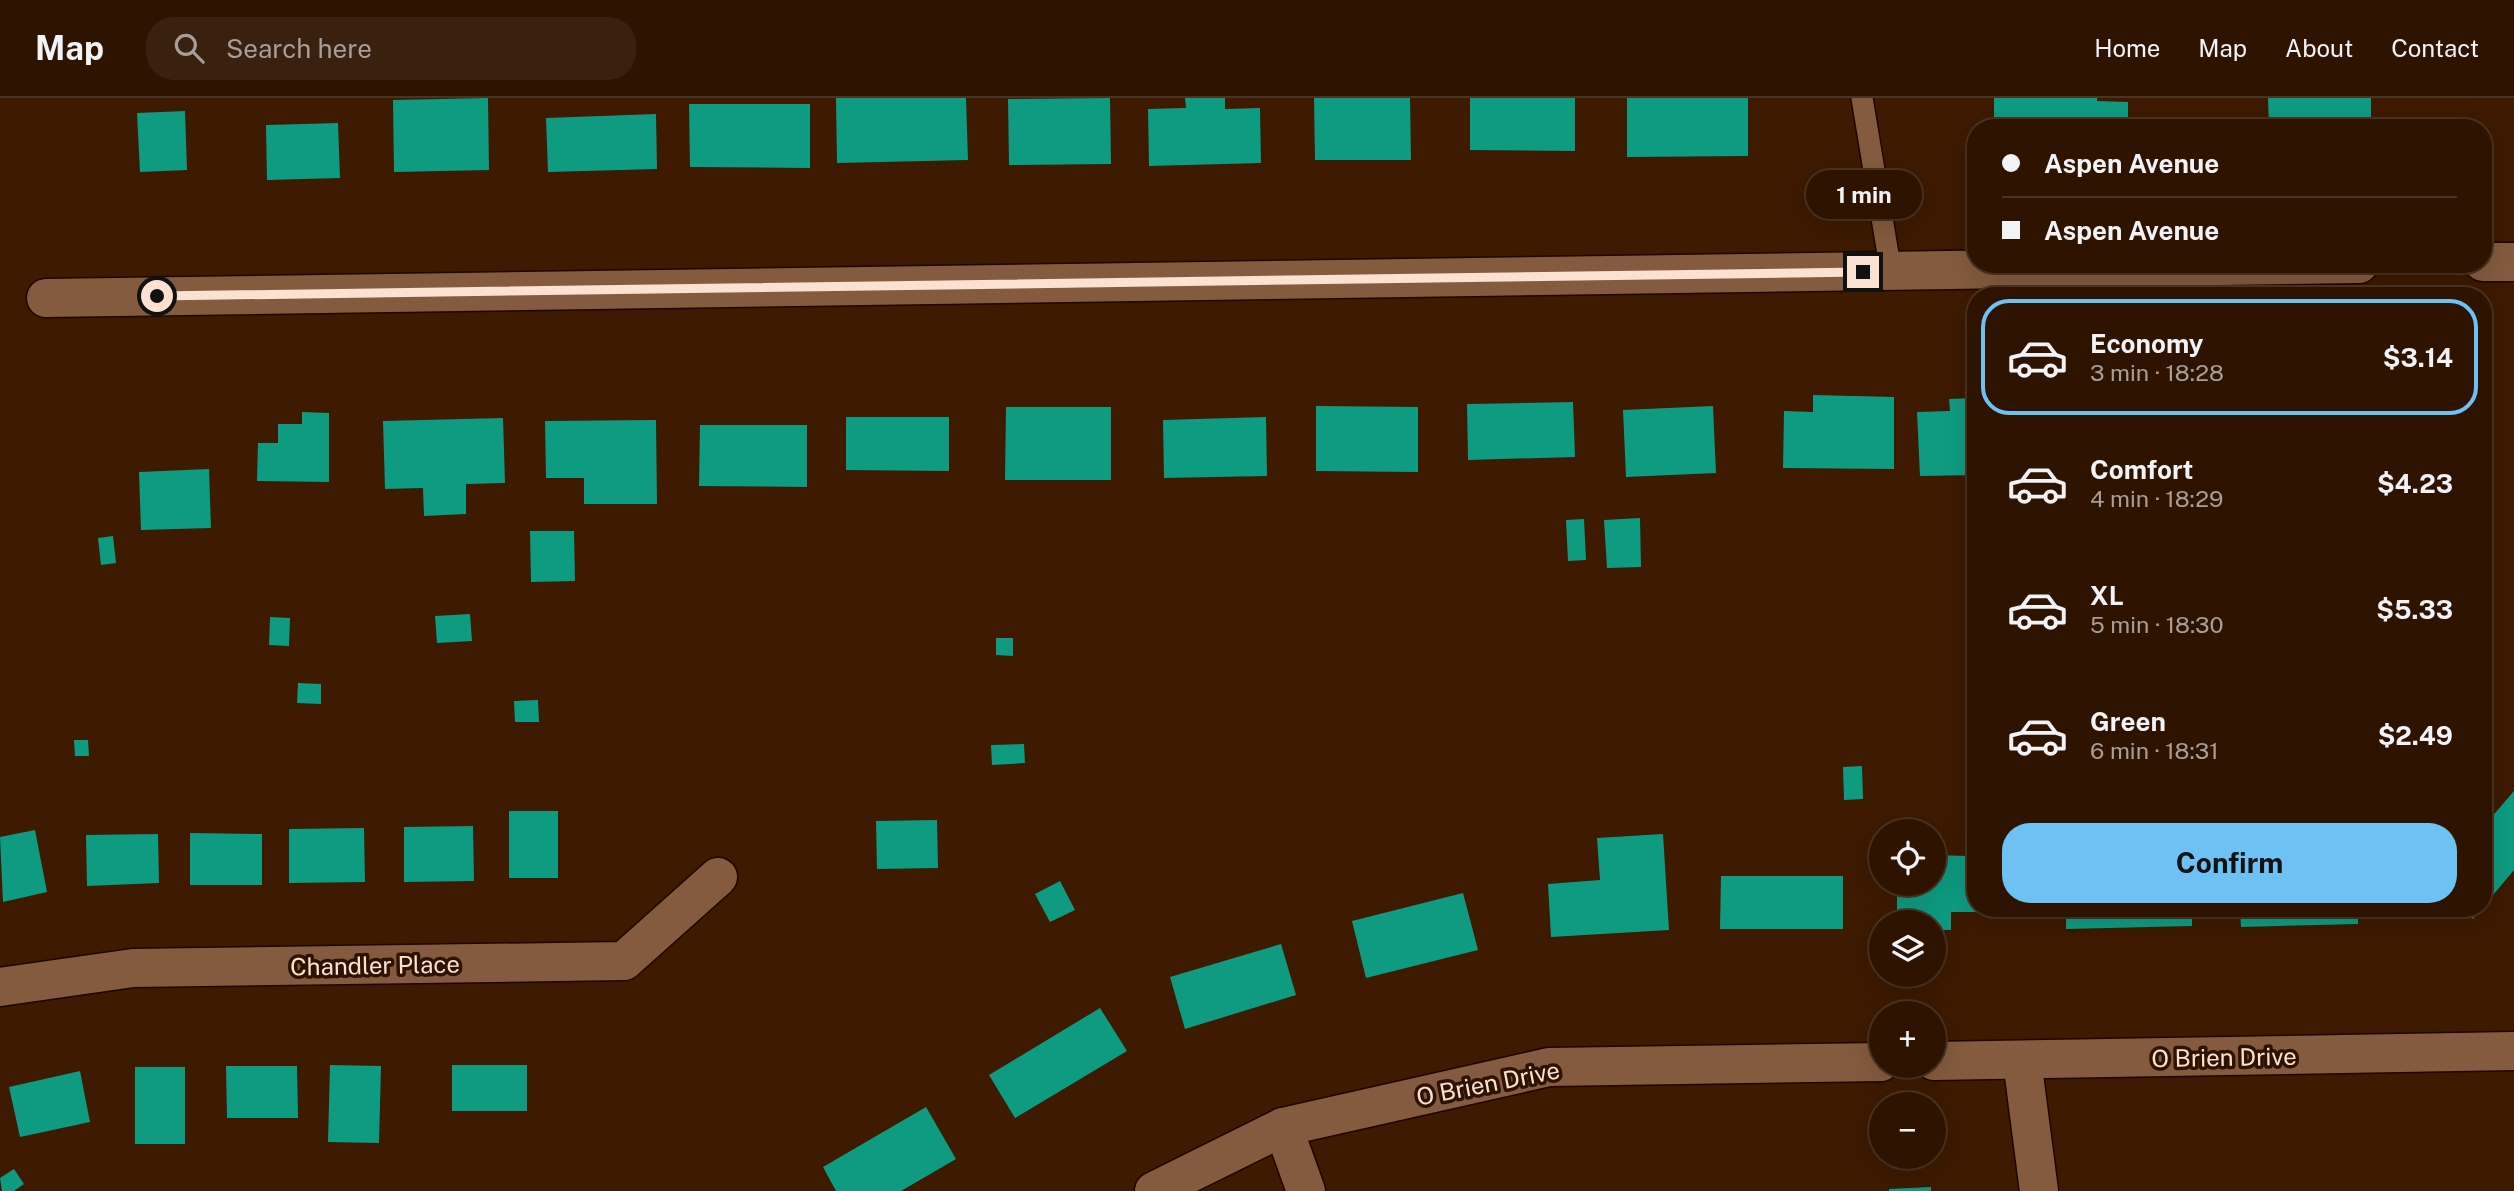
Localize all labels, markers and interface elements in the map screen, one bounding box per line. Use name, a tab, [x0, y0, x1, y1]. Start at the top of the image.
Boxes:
search box	[146, 17, 636, 80]
text: Map	[35, 29, 104, 67]
icon: search	[170, 29, 208, 67]
text: Search here	[226, 33, 372, 64]
text: Home	[2094, 34, 2160, 62]
text: Map	[2198, 34, 2247, 62]
text: About	[2285, 34, 2353, 62]
text: Contact	[2391, 34, 2479, 62]
text: Aspen Avenue	[2044, 148, 2219, 179]
callout: 1 min	[1805, 170, 1921, 220]
text: 1 min	[1836, 181, 1892, 208]
text: Aspen Avenue	[2044, 215, 2219, 246]
route end	[1847, 256, 1879, 288]
route start	[141, 280, 173, 312]
icon: car	[2006, 326, 2069, 389]
text: Economy	[2090, 328, 2203, 359]
text: $3.14	[2383, 342, 2453, 373]
text: 3 min · 18:28	[2090, 359, 2224, 386]
icon: car	[2006, 452, 2069, 515]
text: Comfort	[2090, 454, 2193, 485]
text: $4.23	[2377, 468, 2453, 499]
text: 4 min · 18:29	[2090, 485, 2223, 512]
icon: car	[2006, 578, 2069, 641]
text: XL	[2090, 580, 2124, 611]
text: $5.33	[2376, 594, 2453, 625]
text: 5 min · 18:30	[2090, 611, 2224, 638]
icon: car	[2006, 704, 2069, 767]
text: Green	[2090, 706, 2166, 737]
text: $2.49	[2378, 720, 2453, 751]
text: 6 min · 18:31	[2090, 737, 2219, 764]
map controls	[1869, 819, 1946, 1169]
button: locate	[1869, 819, 1946, 896]
button: Confirm	[2002, 823, 2457, 903]
button: layers	[1869, 910, 1946, 987]
street label: Chandler Place	[290, 950, 460, 980]
button: +	[1869, 1001, 1946, 1078]
street label: O Brien Drive	[2151, 1042, 2297, 1072]
street label: O Brien Drive	[1414, 1055, 1562, 1111]
button: −	[1869, 1092, 1946, 1169]

